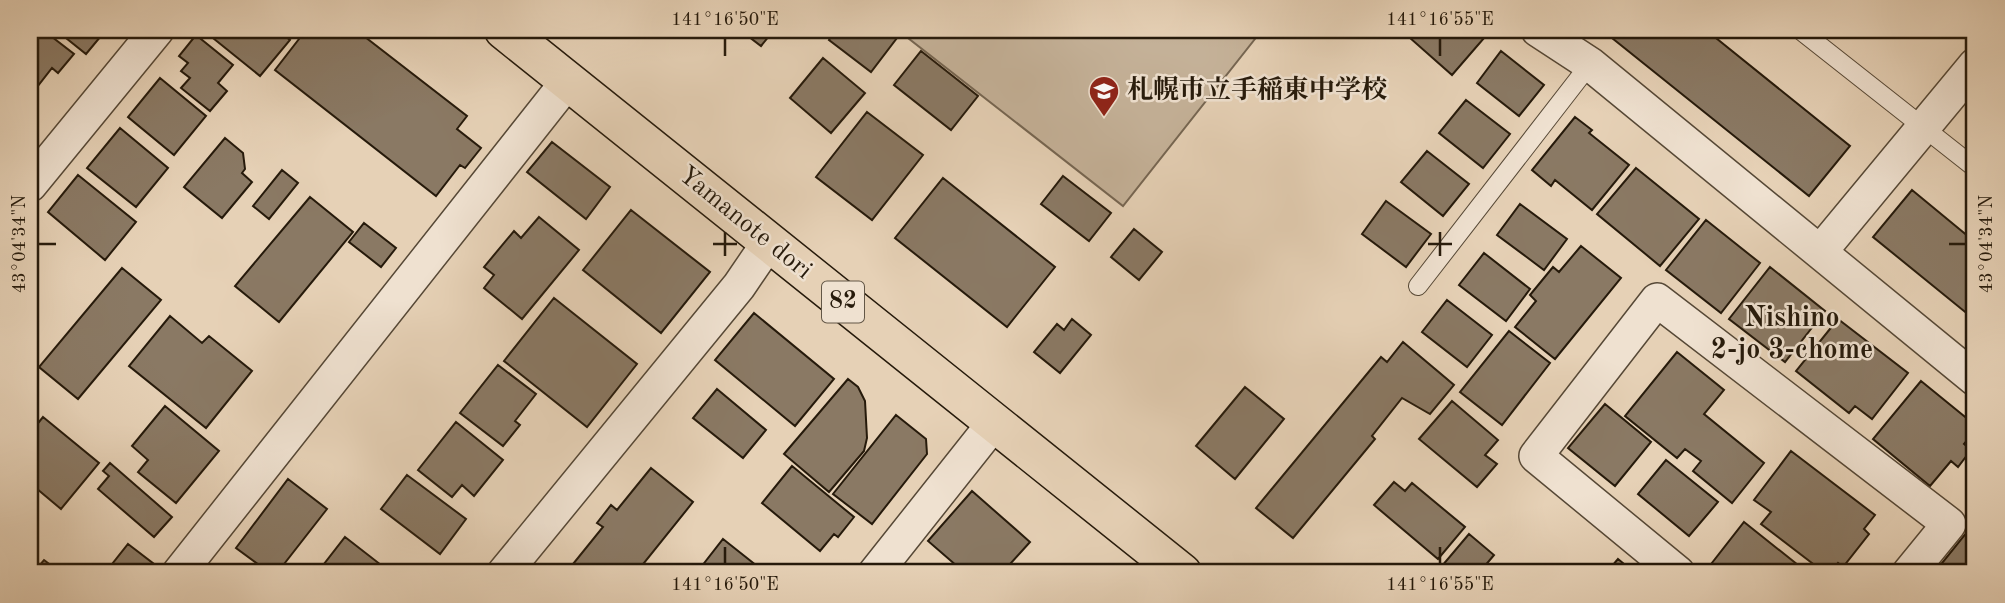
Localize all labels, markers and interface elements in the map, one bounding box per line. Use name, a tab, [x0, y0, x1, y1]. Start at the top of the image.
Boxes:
text: 141°16'50"E	[671, 11, 779, 29]
text: 141°16'55"E	[1386, 11, 1494, 29]
school or university icon: 札幌市立手稲東中学校	[1087, 74, 1121, 118]
place label: 札幌市立手稲東中学校	[1127, 75, 1387, 104]
street label: Yamanote dori	[673, 162, 817, 284]
text: 43°04'34"N	[11, 195, 29, 293]
text: 43°04'34"N	[1978, 195, 1996, 293]
road number: 82	[822, 282, 864, 323]
district label: Nishino 2-jo 3-chome	[1711, 305, 1873, 365]
text: 141°16'50"E	[671, 576, 779, 594]
text: 141°16'55"E	[1386, 576, 1494, 594]

